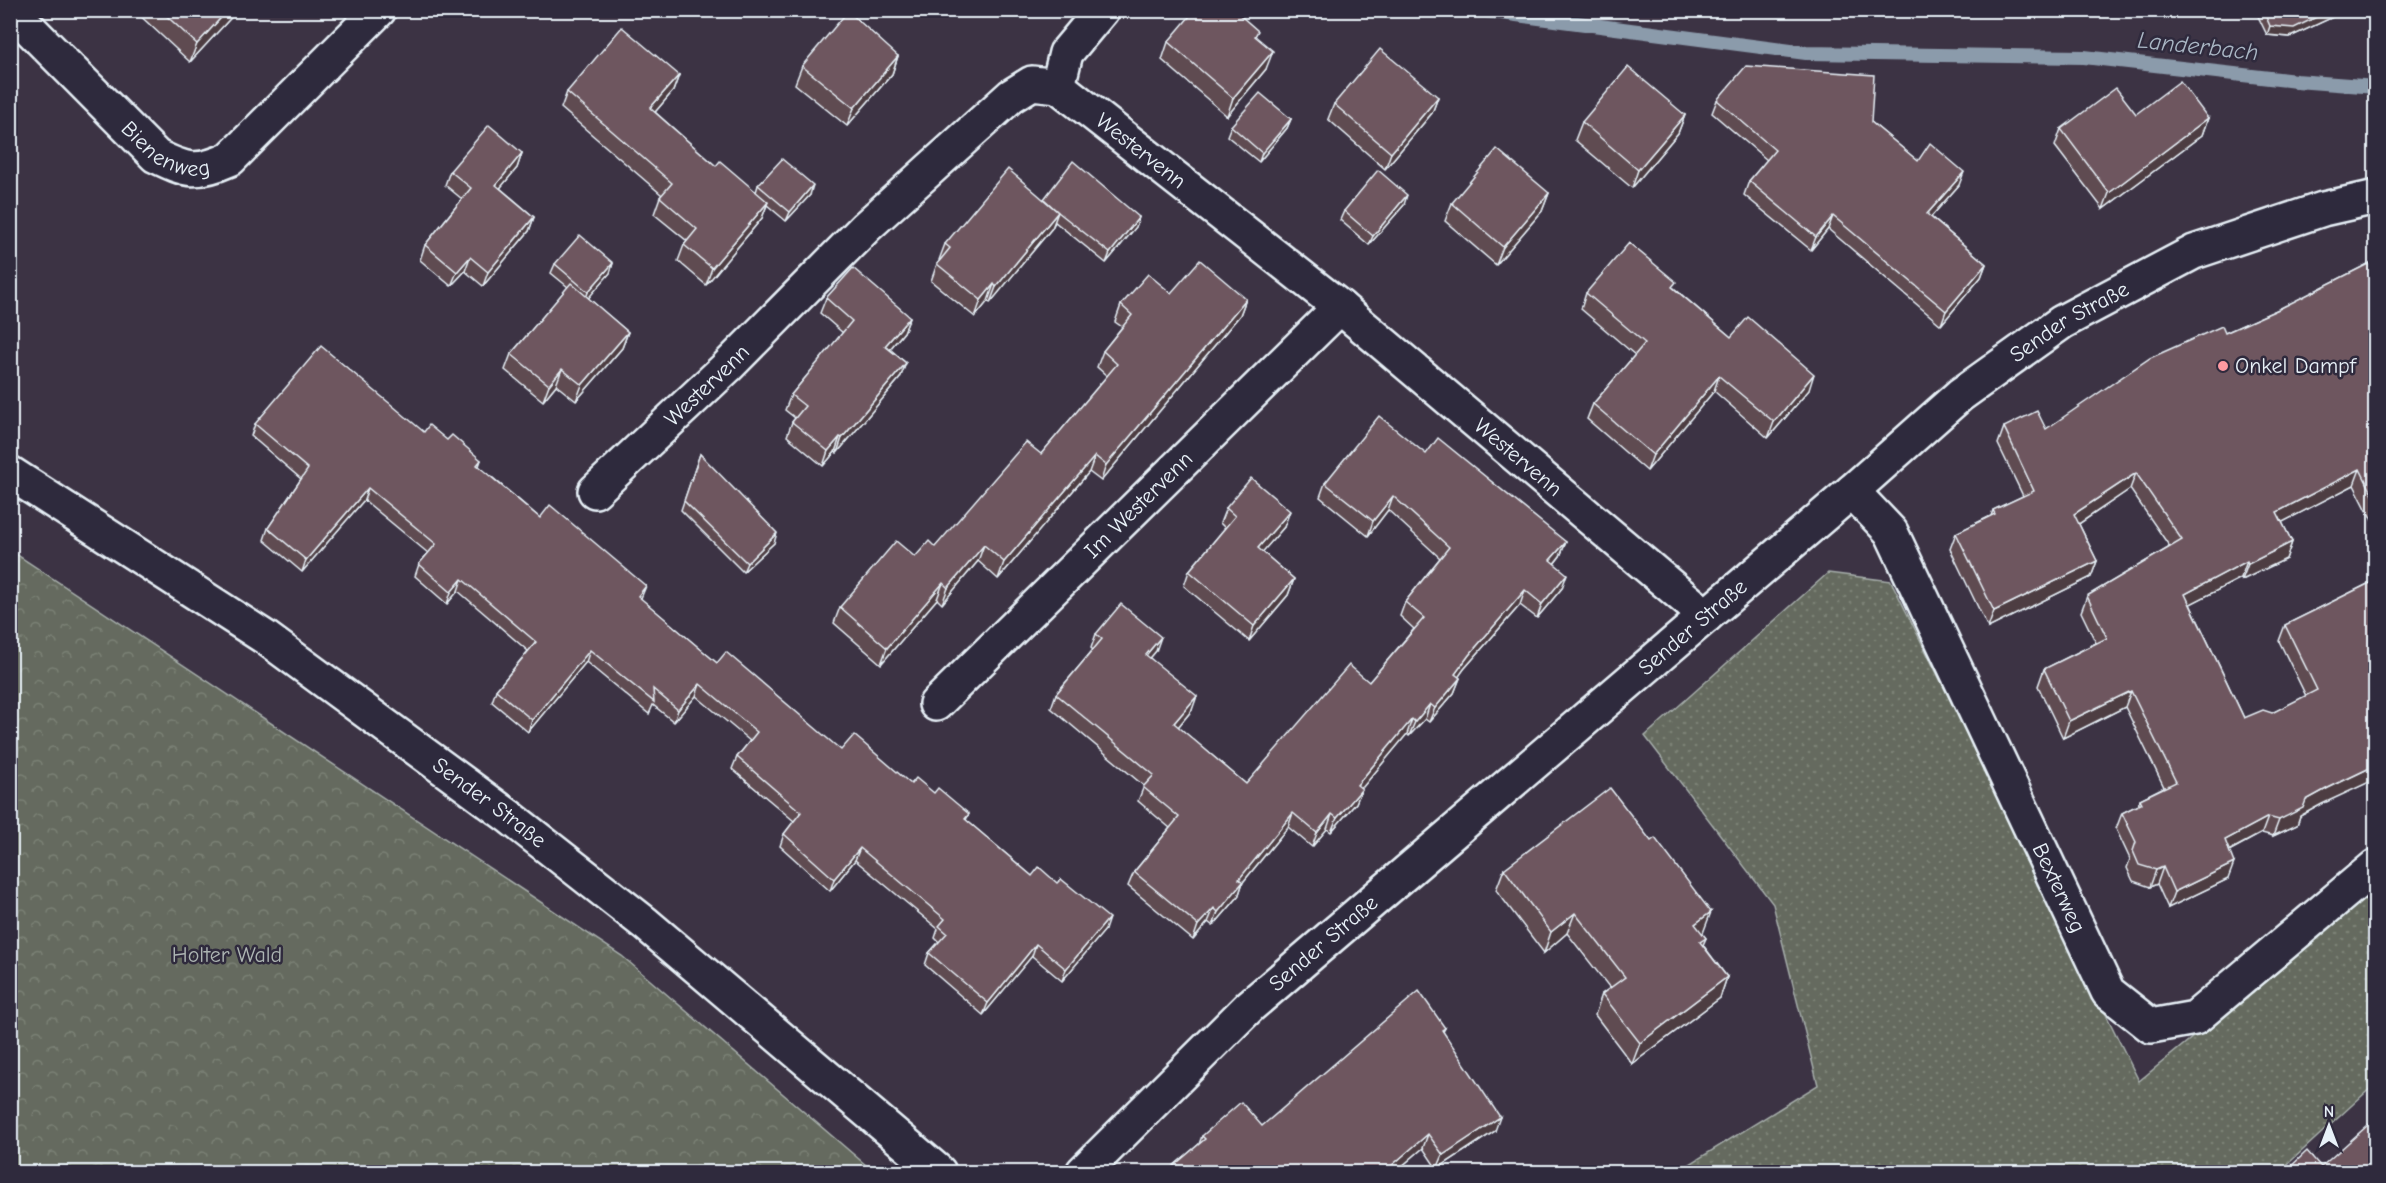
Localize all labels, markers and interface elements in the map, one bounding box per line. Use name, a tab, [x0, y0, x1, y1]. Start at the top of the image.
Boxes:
water label: Landerbach	[2136, 26, 2260, 66]
street label: Westervenn	[1091, 108, 1191, 194]
street label: Bienenweg	[116, 116, 212, 182]
street label: Sender Straße	[2005, 276, 2133, 368]
street label: Westervenn	[659, 339, 755, 432]
place label: Onkel Dampf	[2235, 353, 2358, 379]
marker: Onkel Dampf	[2216, 359, 2230, 373]
street label: Westervenn	[1469, 413, 1567, 502]
street label: Im Westervenn	[1079, 446, 1198, 564]
street label: Sender Straße	[1633, 574, 1752, 681]
street label: Sender Straße	[428, 752, 551, 853]
street label: Bexterweg	[2027, 839, 2091, 937]
street label: Sender Straße	[1264, 890, 1383, 997]
park label: Holter Wald	[172, 942, 282, 968]
north arrow	[2299, 1096, 2359, 1156]
text: N	[2324, 1103, 2334, 1121]

